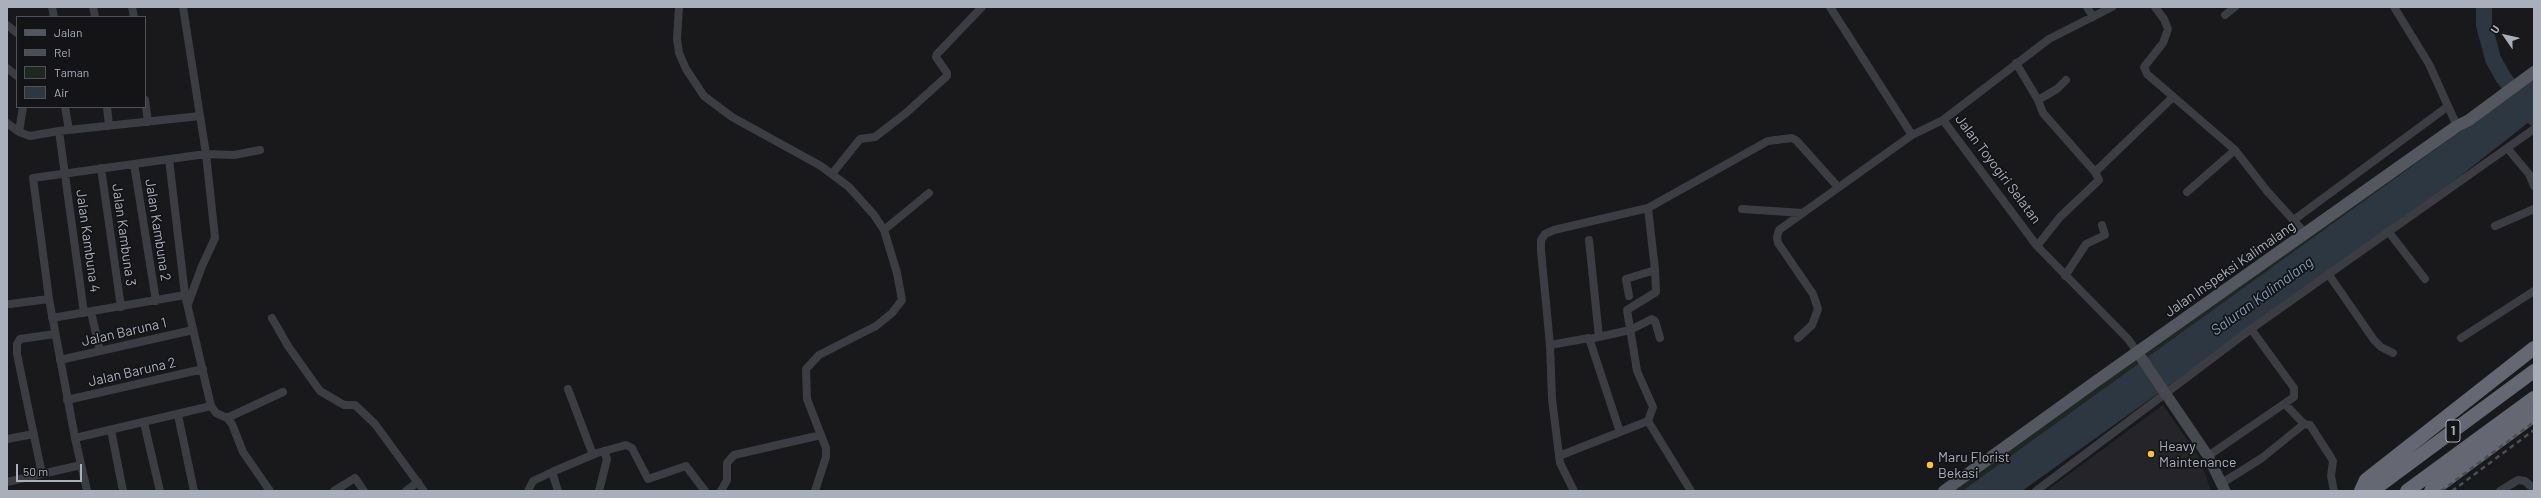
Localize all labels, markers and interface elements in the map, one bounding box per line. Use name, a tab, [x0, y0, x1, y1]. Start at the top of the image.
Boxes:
legend	[16, 16, 146, 108]
north arrow	[2485, 16, 2525, 56]
text: U	[2487, 23, 2502, 36]
text: Jalan	[54, 25, 82, 39]
text: Rel	[54, 45, 70, 59]
text: Taman	[54, 65, 89, 79]
text: Air	[54, 85, 69, 99]
street label: Jalan Toyogiri Selatan	[1951, 111, 2045, 227]
street label: Jalan Kambuna 2	[142, 178, 174, 282]
street label: Jalan Kambuna 3	[109, 183, 139, 287]
street label: Jalan Kambuna 4	[72, 189, 104, 293]
street label: Jalan Inspeksi Kalimalang	[2161, 217, 2299, 321]
water label: Saluran Kalimalang	[2207, 253, 2317, 339]
street label: Jalan Baruna 1	[80, 314, 168, 350]
street label: Jalan Baruna 2	[87, 354, 177, 390]
road number: 1	[2446, 420, 2460, 442]
place label: Heavy Maintenance	[2159, 438, 2236, 470]
place label: Maru Florist Bekasi	[1938, 449, 2010, 482]
marker: Heavy Maintenance	[2146, 449, 2156, 459]
scale bar	[18, 456, 84, 482]
marker: Maru Florist Bekasi	[1925, 460, 1935, 470]
text: 50 m	[23, 464, 48, 478]

